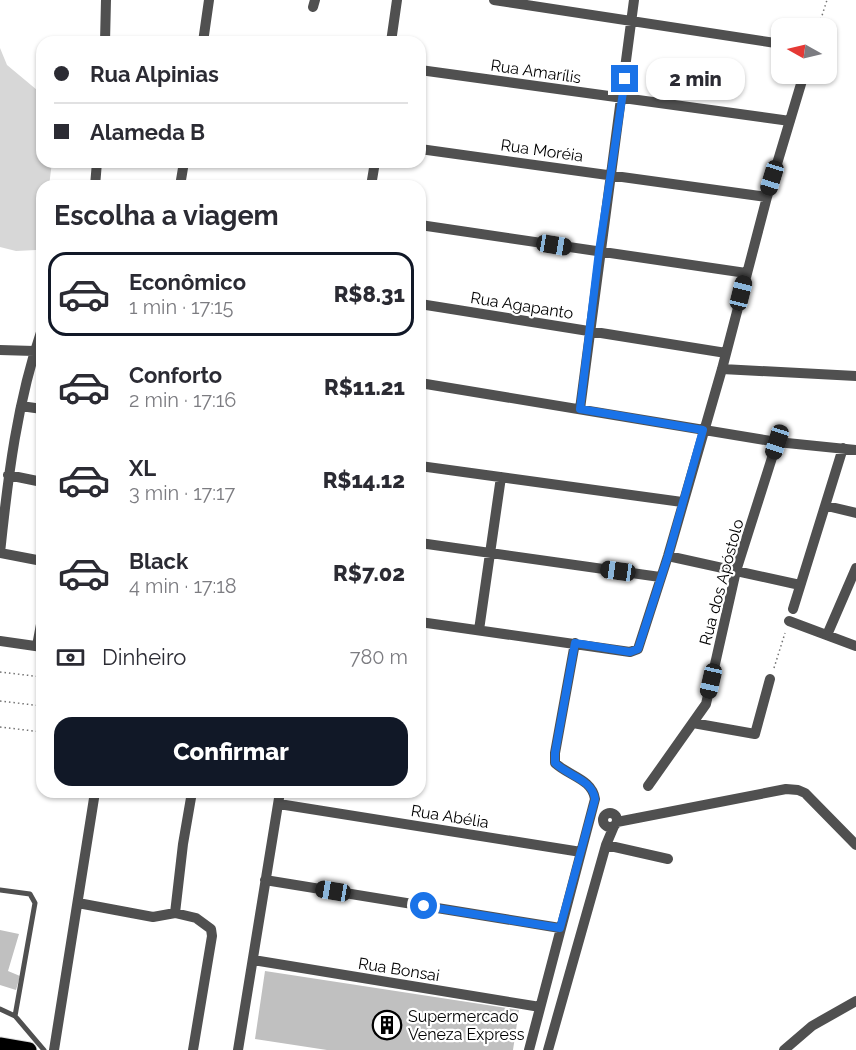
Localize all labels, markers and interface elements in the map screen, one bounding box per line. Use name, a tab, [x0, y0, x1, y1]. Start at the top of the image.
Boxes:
north arrow	[771, 18, 837, 84]
map controls	[771, 18, 837, 84]
street label: Rua Amarílis	[490, 56, 583, 87]
callout: 2 min	[646, 58, 745, 100]
text: Rua Alpinias	[90, 61, 219, 87]
route end	[611, 65, 638, 92]
text: 2 min	[669, 67, 722, 91]
text: Alameda B	[90, 119, 205, 145]
street label: Rua Moréia	[500, 135, 584, 166]
car	[758, 158, 786, 198]
text: Escolha a viagem	[54, 200, 279, 231]
car	[535, 233, 573, 257]
icon: car	[57, 267, 111, 321]
text: Econômico	[129, 269, 246, 295]
car	[728, 273, 754, 313]
text: R$8.31	[334, 281, 405, 307]
street label: Rua Agapanto	[469, 288, 575, 323]
text: 1 min · 17:15	[129, 295, 233, 319]
icon: car	[57, 360, 111, 414]
text: Conforto	[129, 362, 222, 388]
text: R$11.21	[324, 374, 405, 400]
text: 2 min · 17:16	[129, 388, 236, 412]
car	[763, 422, 791, 462]
icon: car	[57, 453, 111, 507]
text: XL	[129, 455, 156, 481]
text: R$14.12	[323, 467, 405, 493]
text: 3 min · 17:17	[129, 481, 235, 505]
street label: Rua dos Apóstolo	[695, 517, 747, 647]
icon: car	[57, 546, 111, 600]
text: Black	[129, 548, 188, 574]
text: R$7.02	[333, 560, 405, 586]
car	[599, 560, 637, 582]
text: 4 min · 17:18	[129, 574, 237, 598]
icon: cash	[54, 641, 87, 674]
text: Dinheiro	[102, 644, 186, 670]
text: 780 m	[350, 645, 408, 669]
car	[698, 661, 724, 701]
button: Confirmar	[54, 717, 408, 786]
street label: Rua Abélia	[410, 801, 490, 832]
car	[314, 879, 352, 903]
route start	[410, 892, 437, 919]
street label: Rua Bonsai	[357, 954, 441, 985]
place label: Supermercado Veneza Express	[408, 1007, 525, 1044]
building icon: Supermercado Veneza Express	[371, 1009, 403, 1041]

